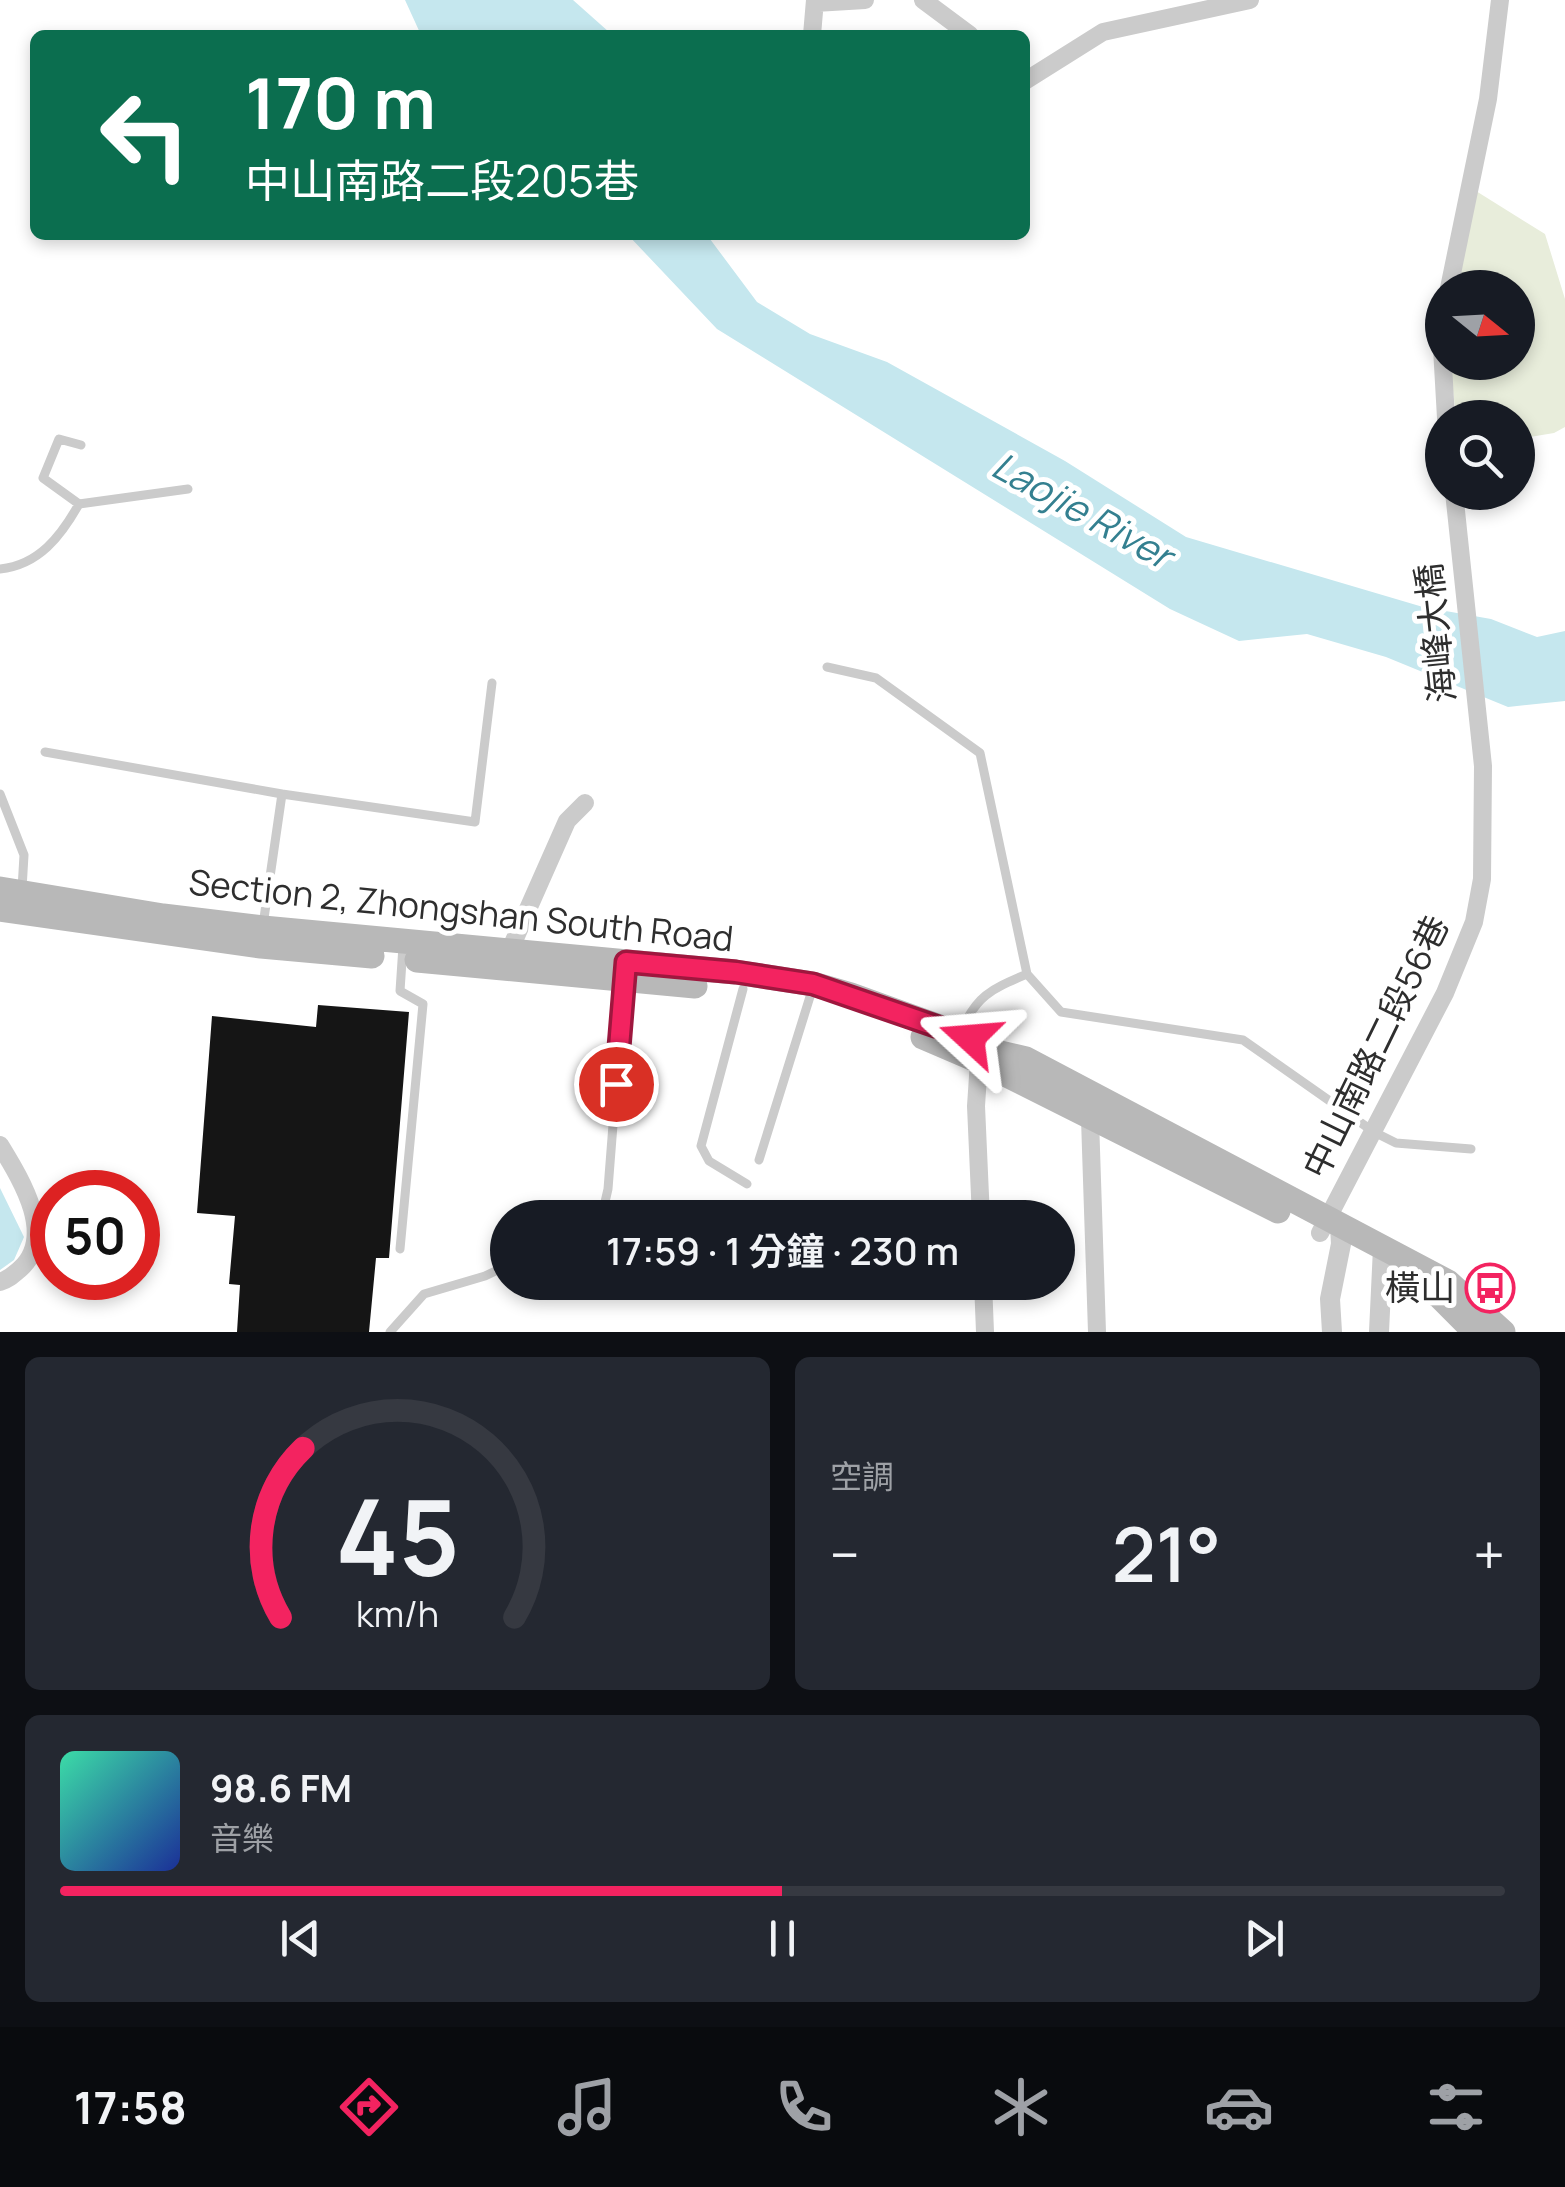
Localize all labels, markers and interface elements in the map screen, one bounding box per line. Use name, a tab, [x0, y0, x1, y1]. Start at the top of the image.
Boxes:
text: 170 m	[245, 54, 436, 150]
icon: left	[80, 70, 210, 200]
text: 中山南路二段205巷	[245, 149, 639, 211]
north arrow	[1425, 270, 1535, 380]
map controls	[1425, 270, 1535, 510]
button: search	[1425, 400, 1535, 510]
water label: Laojie River	[984, 438, 1186, 582]
street label: 海峰大橋	[1404, 561, 1466, 705]
street label: Section 2, Zhongshan South Road	[187, 858, 736, 962]
street label: 中山南路二段56巷	[1291, 907, 1460, 1186]
position arrow	[918, 986, 1022, 1090]
pin	[574, 1042, 659, 1127]
icon: arrive	[589, 1057, 644, 1112]
speed limit sign: 50	[30, 1170, 160, 1300]
text: 17:59 · 1 分鐘 · 230 m	[606, 1224, 959, 1276]
bus stop icon: 橫山	[1464, 1262, 1516, 1314]
place label: 橫山	[1385, 1263, 1455, 1311]
text: 空調	[830, 1454, 894, 1498]
text: 45	[335, 1464, 460, 1606]
text: 21°	[1112, 1502, 1221, 1605]
text: −	[830, 1516, 860, 1592]
text: +	[1473, 1516, 1505, 1592]
text: km/h	[356, 1589, 439, 1638]
text: 98.6 FM	[210, 1761, 352, 1813]
text: 音樂	[210, 1816, 274, 1860]
icon: previous	[273, 1911, 328, 1966]
icon: pause	[755, 1911, 810, 1966]
icon: next	[1237, 1911, 1292, 1966]
icon: directions	[334, 2072, 404, 2142]
icon: music	[552, 2072, 622, 2142]
icon: phone	[769, 2072, 839, 2142]
icon: climate	[986, 2072, 1056, 2142]
icon: car	[1204, 2072, 1274, 2142]
icon: filters	[1421, 2072, 1491, 2142]
text: 17:58	[74, 2076, 187, 2138]

